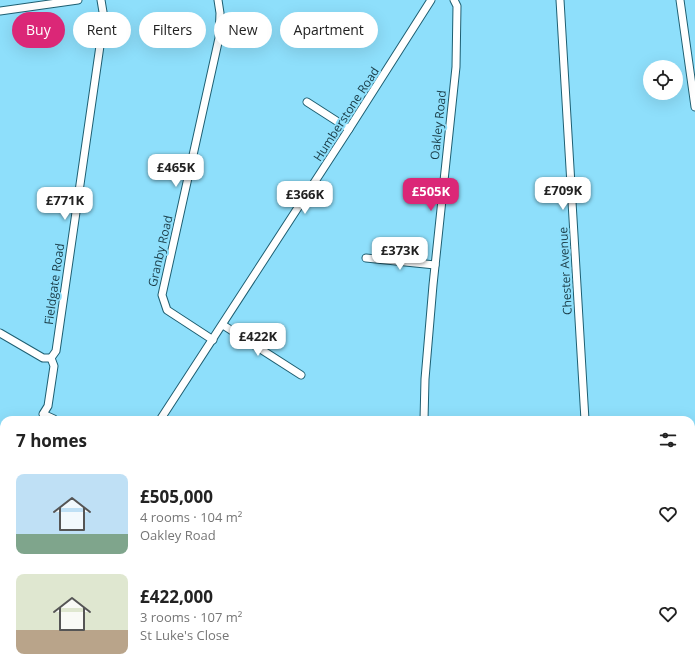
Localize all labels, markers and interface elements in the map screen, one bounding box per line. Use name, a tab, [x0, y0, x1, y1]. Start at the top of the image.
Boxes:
chip: Buy	[12, 12, 65, 48]
chip: Rent	[73, 12, 131, 48]
chip: Filters	[139, 12, 206, 48]
chip: New	[214, 12, 272, 48]
chip: Apartment	[280, 12, 378, 48]
map controls	[643, 60, 683, 100]
button: locate	[643, 60, 683, 100]
street label: Humberstone Road	[309, 64, 383, 164]
street label: Oakley Road	[426, 89, 450, 161]
pin: £465K	[148, 154, 204, 188]
text: £465K	[157, 158, 195, 176]
pin: £709K	[535, 177, 591, 211]
pin: £505K	[403, 178, 459, 212]
pin: £366K	[277, 181, 333, 215]
text: £709K	[544, 181, 582, 199]
text: £505K	[412, 182, 450, 200]
text: £366K	[286, 185, 324, 203]
pin: £771K	[37, 187, 93, 221]
text: £771K	[46, 191, 84, 209]
street label: Granby Road	[144, 214, 176, 288]
street label: Chester Avenue	[554, 226, 576, 315]
pin: £373K	[372, 237, 428, 271]
text: £373K	[381, 241, 419, 259]
street label: Fieldgate Road	[40, 242, 68, 326]
pin: £422K	[230, 323, 286, 357]
text: £422K	[239, 327, 277, 345]
text: 7 homes	[16, 429, 87, 452]
icon: filters	[657, 429, 679, 451]
text: £505,000	[140, 485, 213, 508]
icon: home	[48, 490, 96, 538]
icon: heart	[657, 503, 679, 525]
text: 4 rooms · 104 m²	[140, 508, 242, 526]
text: Oakley Road	[140, 526, 216, 544]
text: £422,000	[140, 585, 213, 608]
icon: home	[48, 590, 96, 638]
icon: heart	[657, 603, 679, 625]
text: 3 rooms · 107 m²	[140, 608, 242, 626]
text: St Luke's Close	[140, 626, 229, 644]

